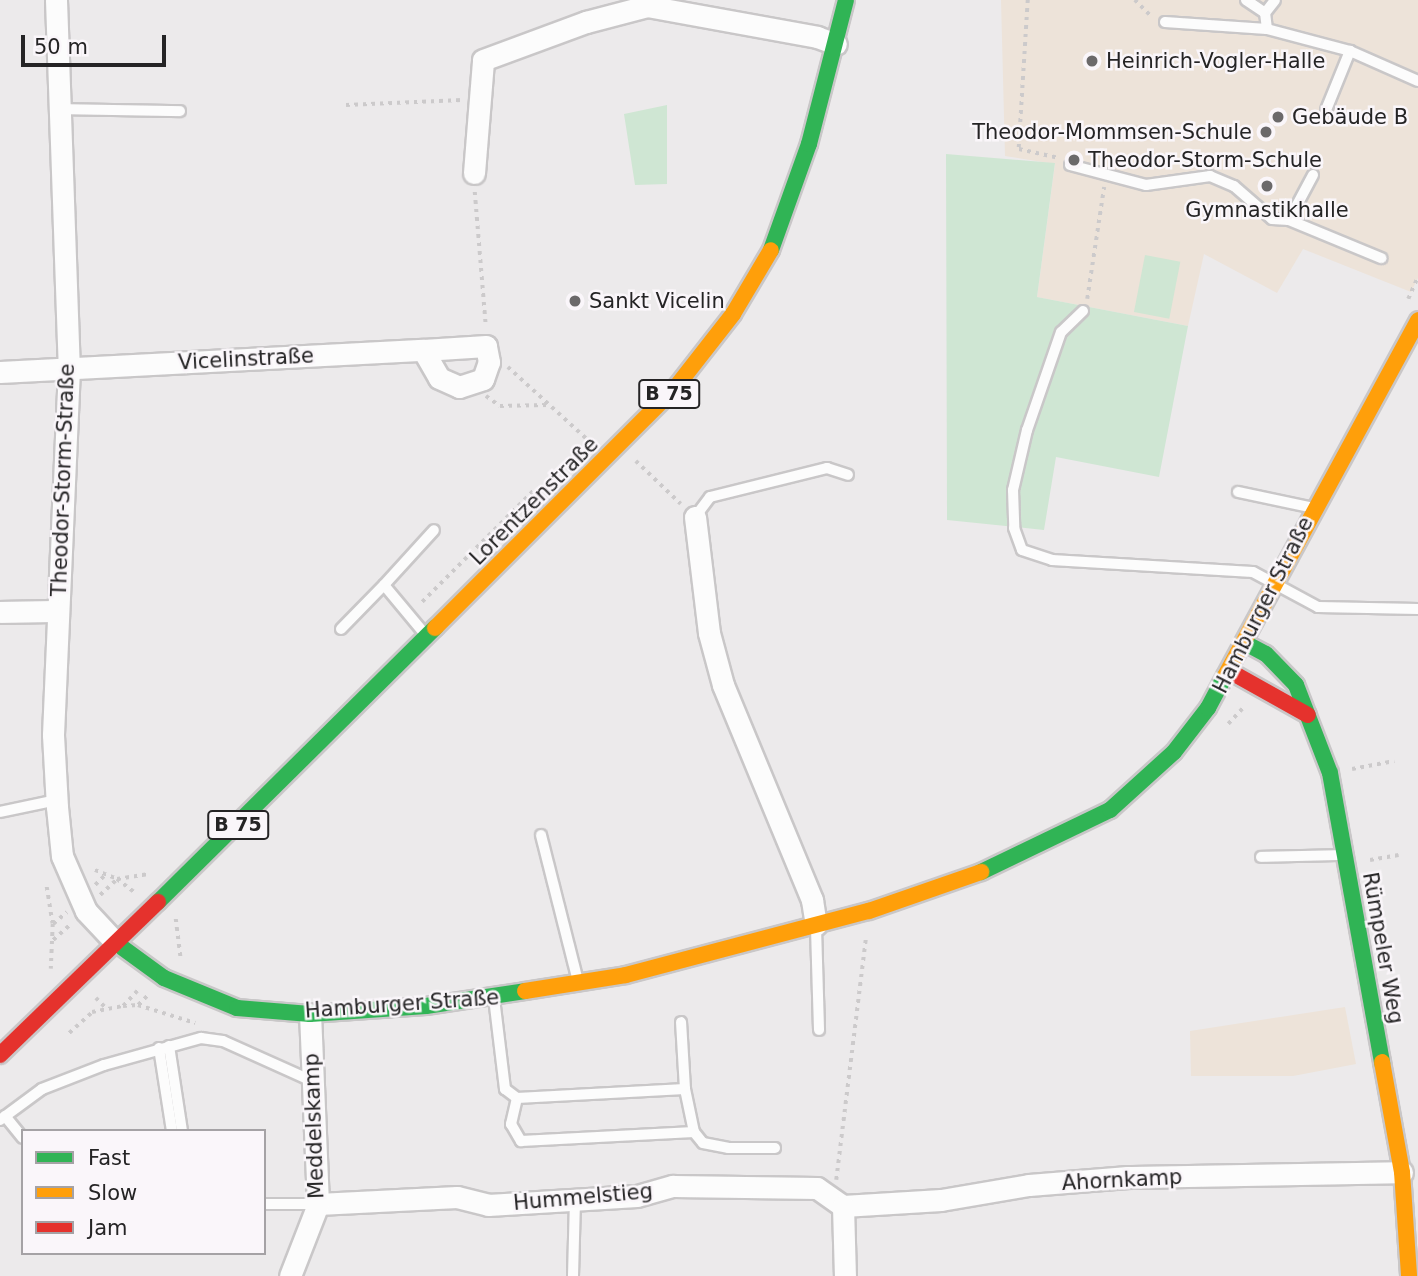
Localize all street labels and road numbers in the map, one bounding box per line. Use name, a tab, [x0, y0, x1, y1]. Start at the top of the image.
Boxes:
street label: Vicelinstraße	[177, 343, 315, 375]
street label: Theodor-Storm-Straße	[46, 363, 80, 597]
road number: B 75	[638, 378, 700, 410]
street label: Lorentzenstraße	[465, 432, 603, 570]
street label: Hamburger Straße	[1208, 512, 1318, 698]
road number: B 75	[206, 810, 270, 840]
street label: Rümpeler Weg	[1357, 870, 1409, 1026]
street label: Hamburger Straße	[304, 985, 500, 1023]
street label: Meddelskamp	[299, 1053, 329, 1199]
street label: Ahornkamp	[1061, 1164, 1183, 1196]
street label: Hummelstieg	[512, 1178, 654, 1216]

